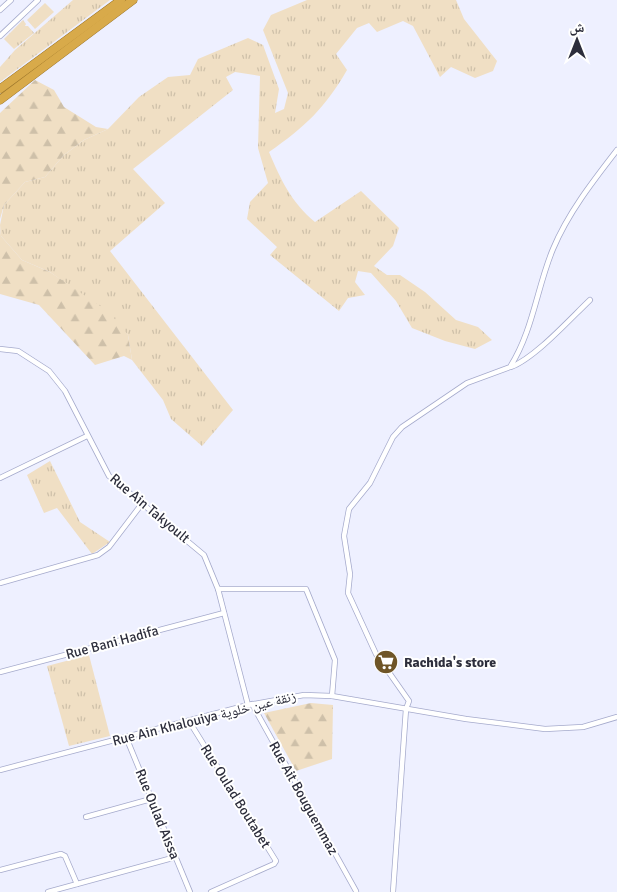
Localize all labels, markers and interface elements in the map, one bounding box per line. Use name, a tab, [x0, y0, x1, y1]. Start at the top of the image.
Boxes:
north arrow	[552, 15, 602, 65]
text: ش	[570, 19, 585, 36]
street label: Rue Ain Takyoult	[106, 470, 193, 547]
street label: Rue Bani Hadifa	[64, 622, 160, 663]
supermarket icon: Rachida's store	[373, 649, 399, 675]
place label: Rachida's store	[404, 654, 496, 671]
street label: Rue Ain Khalouiya زنقة عين خلوية	[111, 687, 298, 750]
street label: Rue Ait Bouguemmaz	[265, 739, 342, 858]
street label: Rue Oulad Boutabet	[197, 741, 274, 851]
street label: Rue Oulad Aissa	[132, 766, 183, 862]

